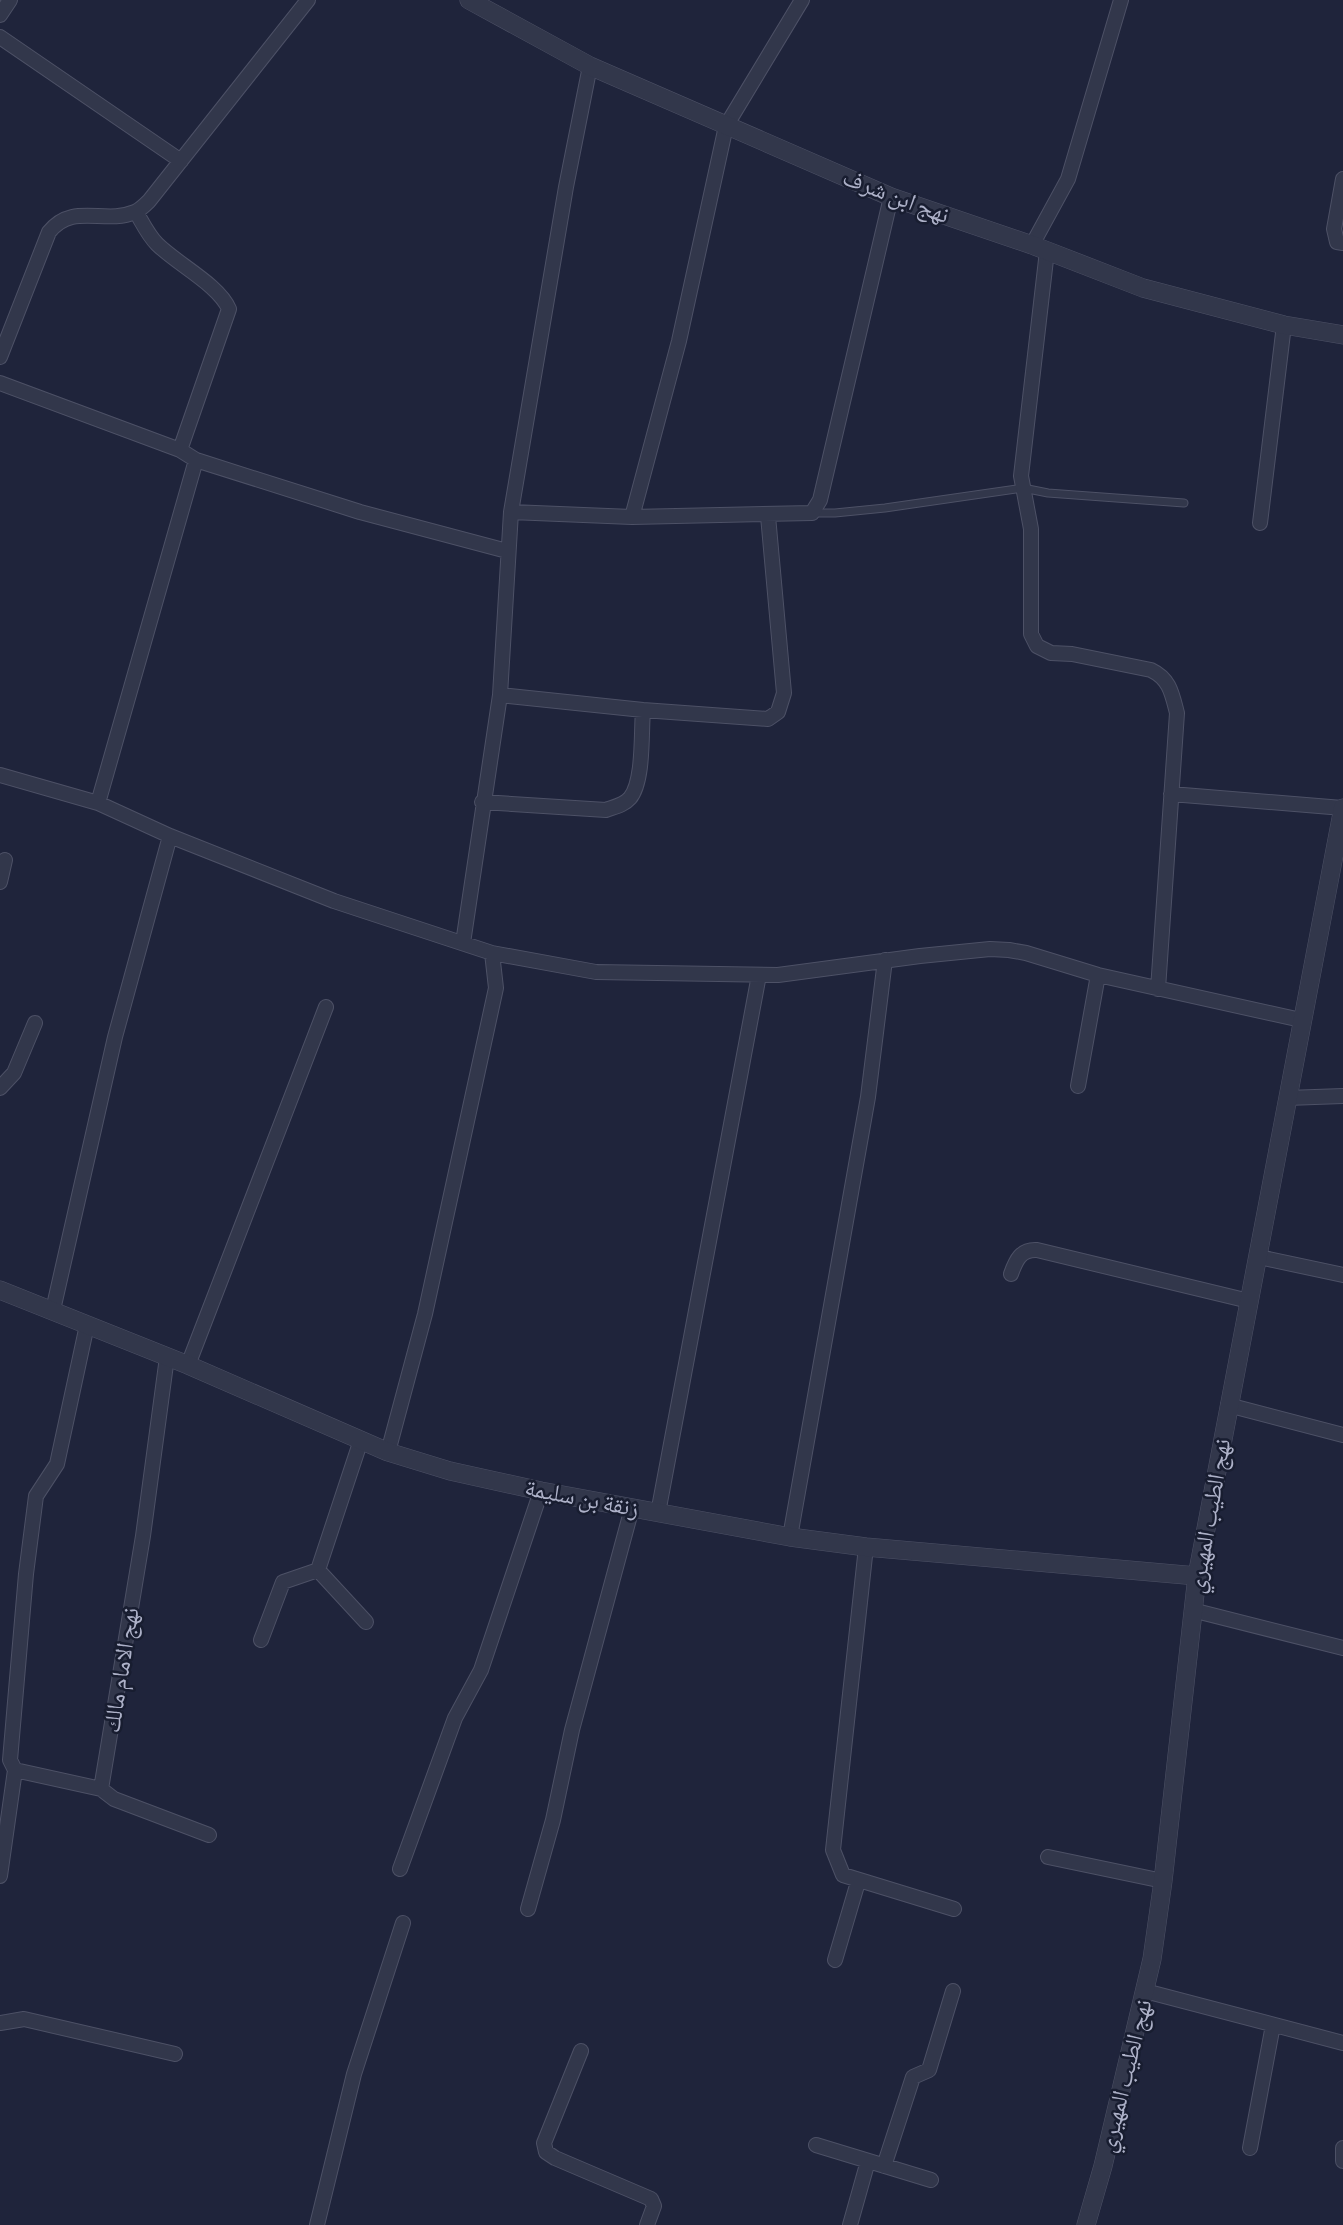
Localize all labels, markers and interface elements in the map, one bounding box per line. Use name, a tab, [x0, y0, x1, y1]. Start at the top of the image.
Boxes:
street label: نهج ابن شرف	[838, 166, 952, 230]
street label: نهج الطيب المهيري	[1185, 1437, 1241, 1597]
street label: زنقة بن سليمة	[523, 1476, 641, 1523]
street label: نهج الامام مالك	[100, 1606, 147, 1735]
street label: نهج الطيب المهيري	[1095, 1997, 1162, 2157]

